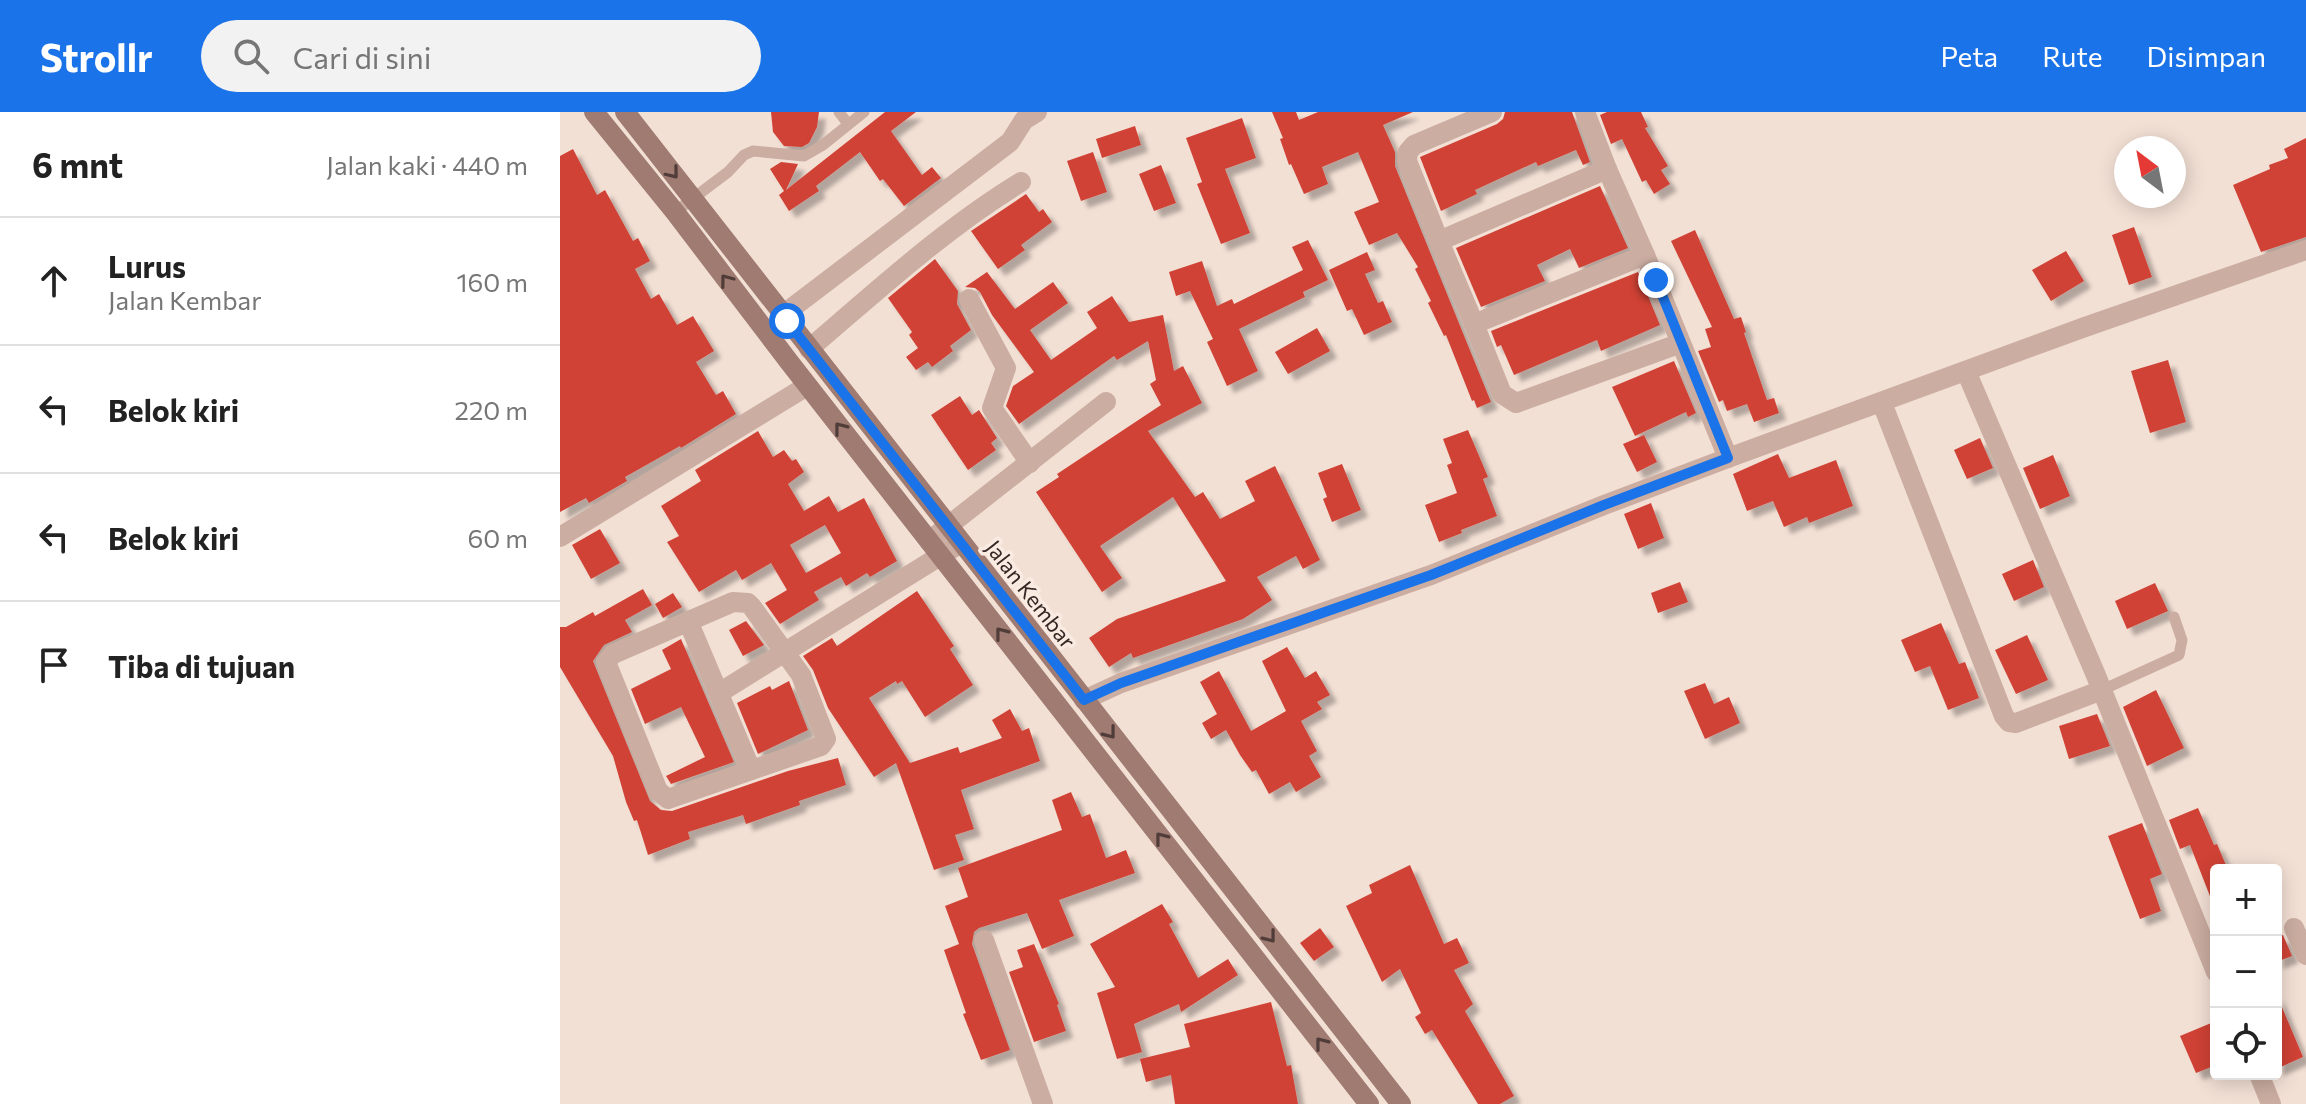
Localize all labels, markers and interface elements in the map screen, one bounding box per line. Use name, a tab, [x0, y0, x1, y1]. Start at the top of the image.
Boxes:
search box	[201, 20, 761, 92]
text: Strollr	[40, 33, 153, 80]
icon: search	[229, 34, 273, 78]
text: Cari di sini	[293, 38, 431, 75]
text: Peta	[1940, 39, 1998, 73]
text: Rute	[2042, 39, 2103, 73]
text: Disimpan	[2147, 39, 2266, 73]
north arrow	[2114, 136, 2186, 208]
text: 6 mnt	[32, 143, 123, 185]
text: Jalan kaki · 440 m	[326, 149, 528, 180]
one-way arrow	[664, 164, 678, 179]
text: Lurus	[108, 247, 186, 284]
icon: ahead	[32, 259, 76, 303]
route end	[1638, 262, 1674, 298]
text: 160 m	[456, 266, 528, 297]
one-way arrow	[721, 274, 736, 288]
text: Jalan Kembar	[108, 284, 262, 315]
route start	[769, 303, 805, 339]
icon: left	[32, 387, 76, 431]
text: Belok kiri	[108, 391, 239, 428]
text: 220 m	[455, 394, 528, 425]
one-way arrow	[836, 422, 850, 437]
icon: left	[32, 515, 76, 559]
text: Belok kiri	[108, 519, 239, 556]
text: 60 m	[468, 522, 528, 553]
street label: Jalan Kembar	[980, 534, 1082, 654]
one-way arrow	[996, 627, 1010, 642]
icon: arrive	[32, 643, 76, 687]
text: Tiba di tujuan	[108, 647, 295, 684]
one-way arrow	[1100, 724, 1114, 739]
one-way arrow	[1156, 832, 1170, 847]
map controls	[2210, 864, 2282, 1080]
button: +	[2210, 864, 2282, 936]
one-way arrow	[1261, 928, 1275, 943]
button: −	[2210, 936, 2282, 1008]
button: locate	[2210, 1008, 2282, 1080]
one-way arrow	[1316, 1038, 1331, 1052]

